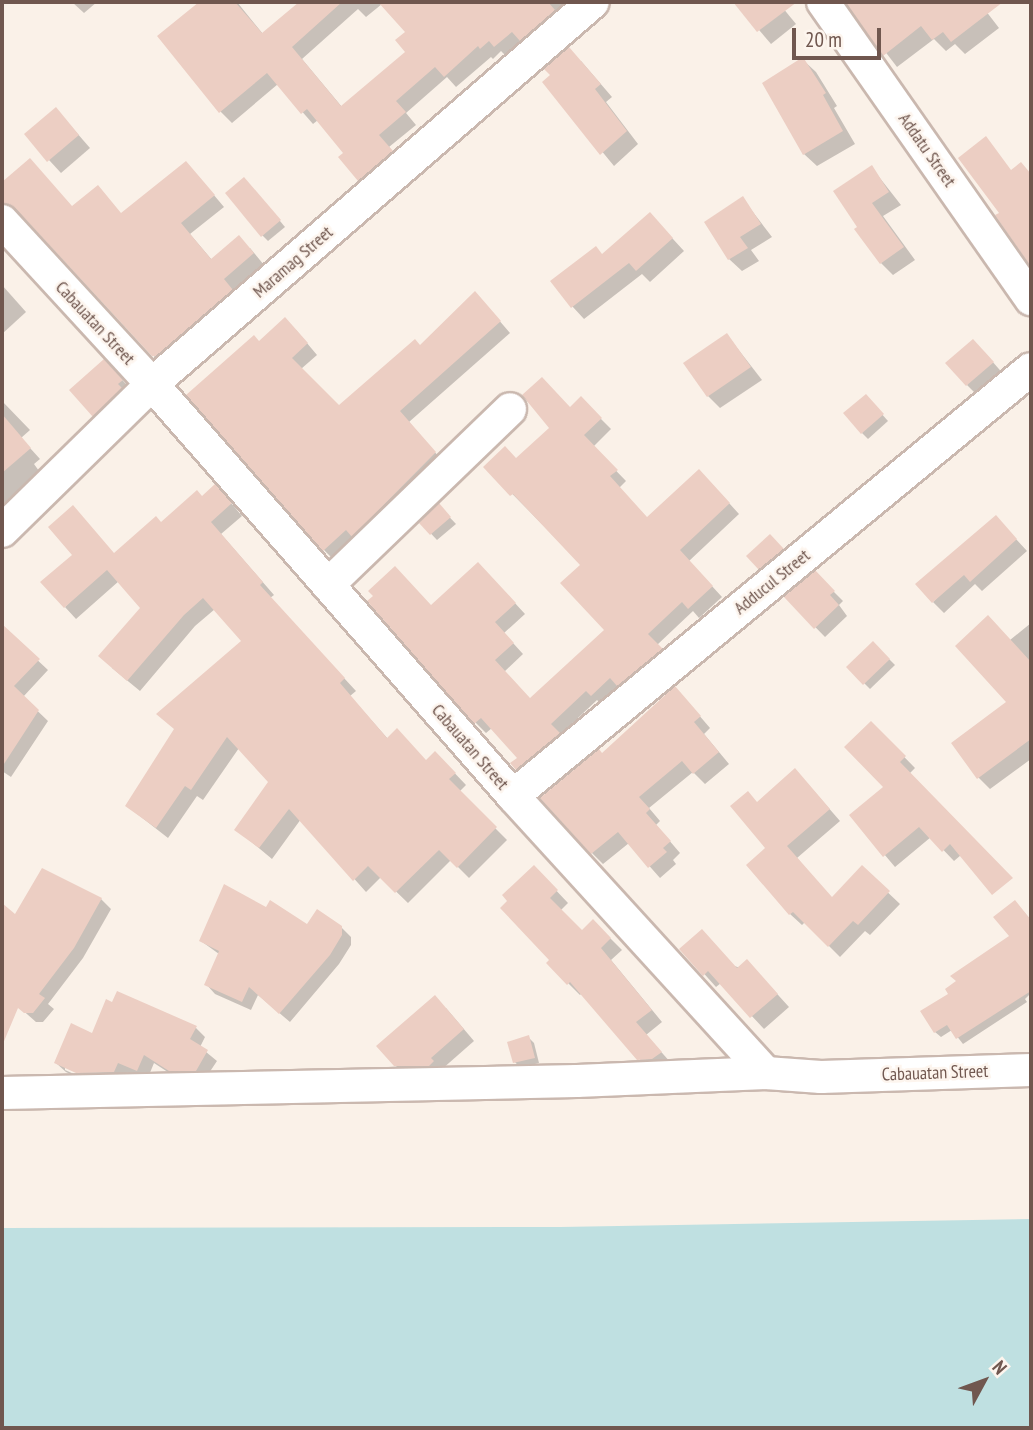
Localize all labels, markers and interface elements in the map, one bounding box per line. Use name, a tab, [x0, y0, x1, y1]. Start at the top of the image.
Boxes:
scale bar	[795, 14, 884, 58]
text: 20 m	[805, 26, 842, 53]
street label: Addatu Street	[894, 109, 960, 191]
street label: Maramag Street	[249, 222, 337, 302]
street label: Cabauatan Street	[51, 277, 139, 369]
street label: Adducul Street	[730, 545, 814, 619]
street label: Cabauatan Street	[427, 700, 513, 794]
street label: Cabauatan Street	[881, 1060, 989, 1086]
north arrow	[949, 1346, 1019, 1416]
text: N	[987, 1355, 1012, 1379]

